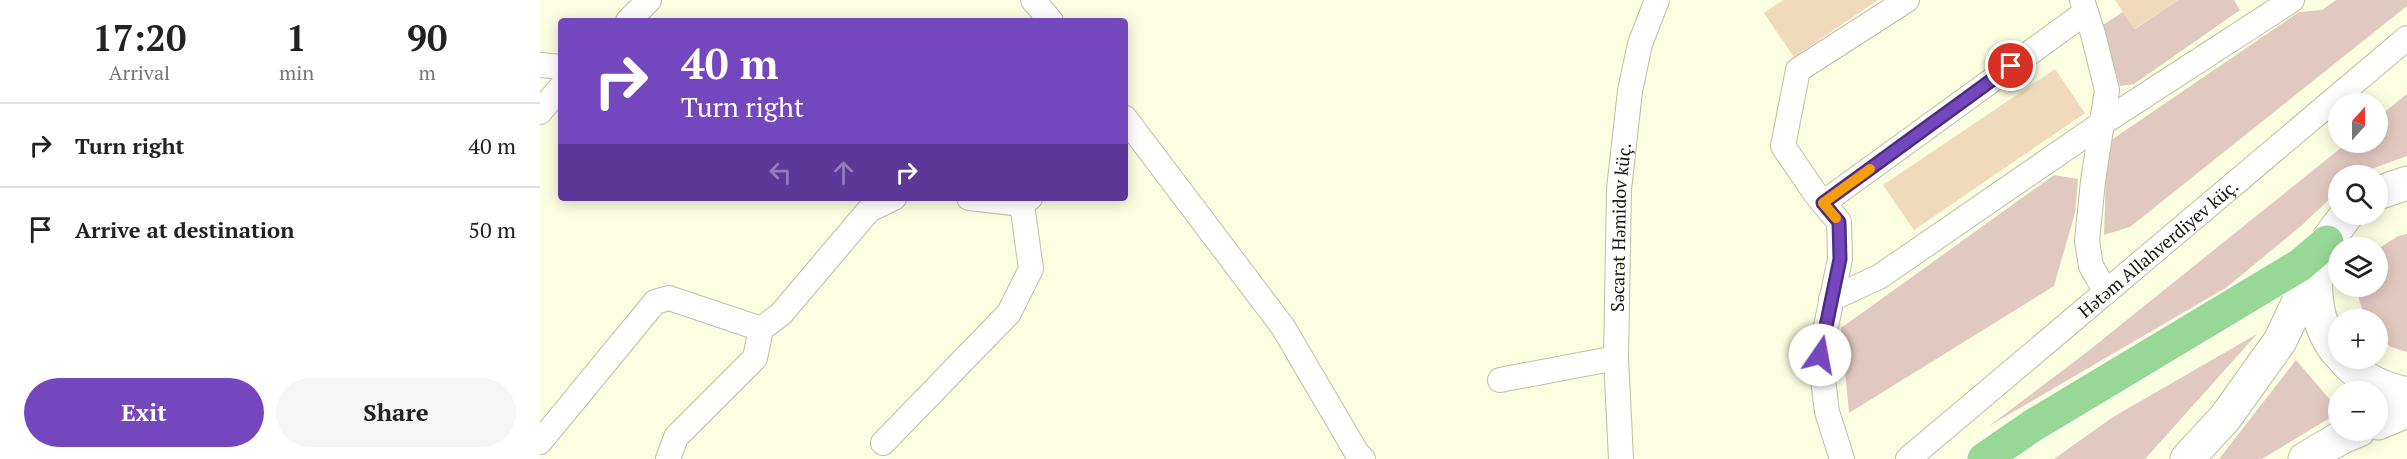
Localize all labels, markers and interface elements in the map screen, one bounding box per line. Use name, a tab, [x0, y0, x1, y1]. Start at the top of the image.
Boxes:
text: 17:20	[93, 14, 186, 61]
text: 1	[286, 14, 307, 61]
text: 90	[407, 14, 447, 61]
text: 40 m	[681, 35, 779, 91]
pin	[1985, 40, 2036, 91]
icon: right	[582, 42, 660, 120]
icon: arrive	[1994, 49, 2027, 82]
text: Arrival	[109, 59, 170, 86]
text: min	[279, 59, 314, 86]
text: m	[418, 59, 436, 86]
text: Turn right	[681, 89, 804, 125]
north arrow	[2328, 93, 2388, 153]
map controls	[2328, 93, 2388, 441]
icon: right	[24, 129, 57, 162]
text: Turn right	[75, 131, 184, 160]
text: 40 m	[468, 131, 516, 160]
street label: Səcarət Həmidov küç.	[1605, 141, 1636, 312]
icon: left	[764, 156, 797, 189]
icon: ahead	[827, 156, 860, 189]
icon: right	[890, 156, 923, 189]
button: search	[2328, 165, 2388, 225]
street label: Hətəm Allahverdiyev küç.	[2073, 174, 2243, 323]
icon: arrive	[24, 213, 57, 246]
text: Arrive at destination	[75, 215, 294, 244]
text: 50 m	[468, 215, 516, 244]
button: layers	[2328, 237, 2388, 297]
button: +	[2328, 309, 2388, 369]
position arrow	[1788, 323, 1852, 387]
button: Exit	[24, 378, 264, 447]
button: Share	[276, 378, 516, 447]
button: −	[2328, 381, 2388, 441]

